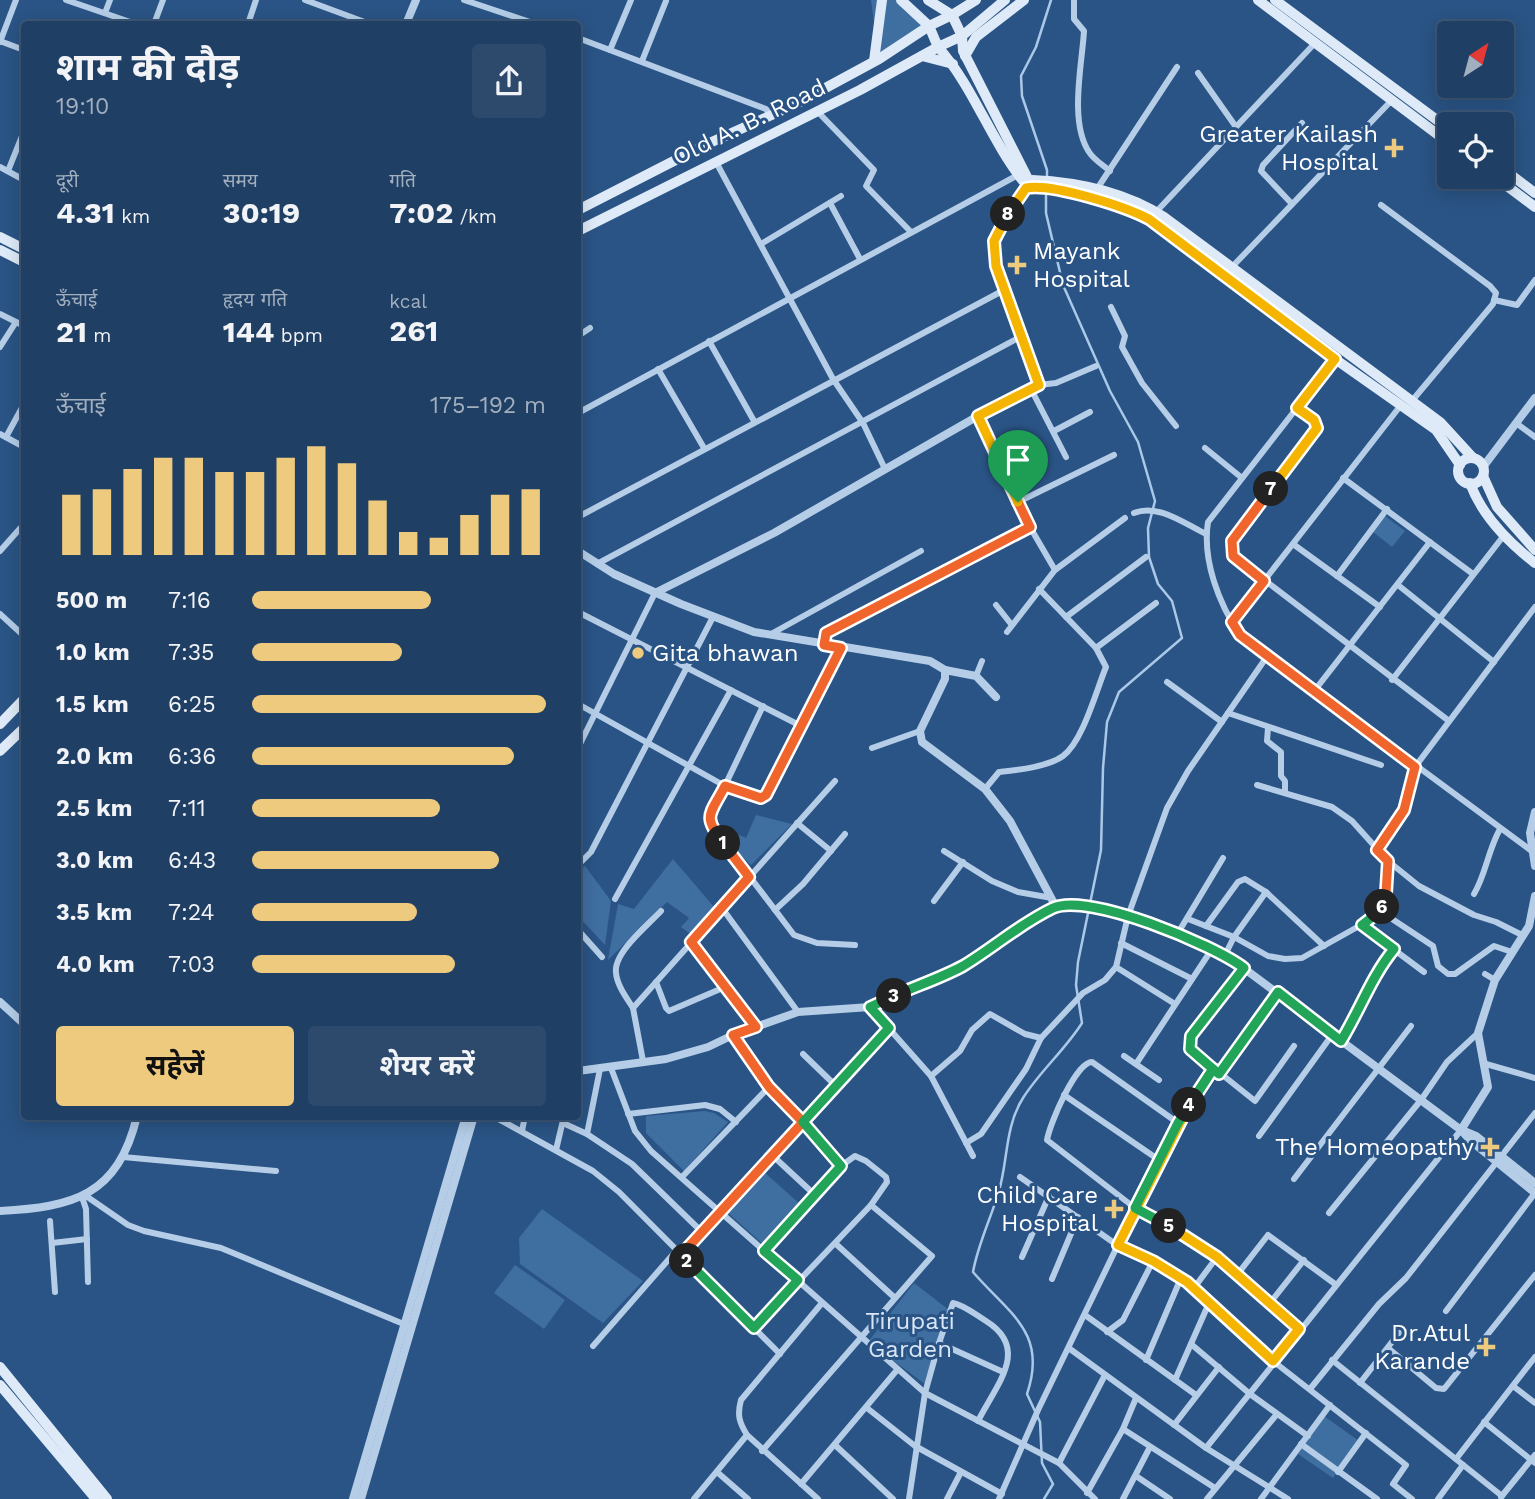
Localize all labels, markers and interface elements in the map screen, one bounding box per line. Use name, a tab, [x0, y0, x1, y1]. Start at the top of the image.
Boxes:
north arrow	[1437, 21, 1514, 98]
map controls	[1437, 21, 1514, 189]
button: share	[472, 44, 546, 118]
text: शाम की दौड़	[56, 45, 239, 89]
street label: Old A. B. Road	[668, 73, 830, 171]
text: 19:10	[56, 93, 109, 120]
button: locate	[1437, 112, 1514, 189]
place label: Greater Kailash Hospital	[1199, 120, 1379, 176]
marker: Greater Kailash Hospital	[1384, 138, 1404, 158]
text: दूरी	[56, 169, 79, 192]
text: समय	[223, 169, 258, 192]
text: गति	[389, 169, 416, 192]
text: 4.31	[56, 195, 115, 230]
text: 30:19	[223, 195, 300, 230]
text: 7:02	[389, 195, 453, 230]
pin: 8	[990, 196, 1026, 232]
text: 8	[1002, 202, 1013, 225]
text: km	[115, 205, 150, 228]
text: /km	[453, 205, 497, 228]
place label: Mayank Hospital	[1033, 237, 1131, 293]
marker: Mayank Hospital	[1007, 255, 1027, 275]
text: ऊँचाई	[56, 288, 97, 311]
text: हृदय गति	[223, 288, 287, 311]
text: kcal	[389, 290, 427, 313]
text: 261	[389, 313, 438, 348]
text: 21	[56, 314, 87, 349]
text: 144	[223, 314, 274, 349]
text: m	[87, 324, 111, 347]
text: bpm	[274, 324, 323, 347]
text: ऊँचाई	[56, 392, 106, 419]
text: 175–192 m	[430, 392, 546, 419]
pin	[988, 430, 1048, 502]
icon: arrive	[999, 441, 1037, 479]
pin: 7	[1254, 472, 1288, 506]
text: 7	[1265, 477, 1276, 500]
text: 500 m	[56, 587, 127, 614]
text: 7:16	[168, 587, 211, 614]
text: 1.0 km	[56, 639, 130, 666]
text: 7:35	[168, 639, 215, 666]
place label: Gita bhawan	[652, 639, 799, 667]
marker: Gita bhawan	[630, 645, 646, 661]
text: 1.5 km	[56, 691, 129, 718]
text: 6:25	[168, 691, 216, 718]
text: 2.0 km	[56, 743, 134, 770]
text: 6:36	[168, 743, 216, 770]
text: 2.5 km	[56, 795, 132, 822]
text: 7:11	[168, 795, 206, 822]
pin: 1	[706, 826, 740, 860]
text: 1	[718, 831, 727, 854]
text: 3.0 km	[56, 847, 133, 874]
text: 6:43	[168, 847, 216, 874]
pin: 6	[1364, 890, 1400, 925]
text: 6	[1376, 895, 1387, 918]
text: 3.5 km	[56, 899, 132, 926]
text: 7:24	[168, 899, 214, 926]
text: 4.0 km	[56, 951, 135, 978]
text: 7:03	[168, 951, 215, 978]
pin: 3	[876, 978, 912, 1014]
text: 3	[888, 984, 899, 1007]
button: सहेजें	[56, 1026, 294, 1106]
button: शेयर करें	[308, 1026, 546, 1106]
pin: 4	[1172, 1088, 1206, 1122]
text: 4	[1182, 1093, 1195, 1116]
place label: The Homeopathy	[1275, 1133, 1475, 1161]
marker: The Homeopathy	[1480, 1137, 1500, 1157]
place label: Child Care Hospital	[976, 1181, 1099, 1237]
marker: Child Care Hospital	[1104, 1199, 1124, 1219]
pin: 5	[1152, 1208, 1186, 1244]
text: 5	[1163, 1214, 1174, 1237]
pin: 2	[670, 1244, 704, 1278]
text: 2	[681, 1249, 692, 1272]
park label: Tirupati Garden	[865, 1307, 955, 1363]
place label: Dr.Atul Karande	[1374, 1319, 1471, 1375]
marker: Dr.Atul Karande	[1476, 1337, 1496, 1357]

